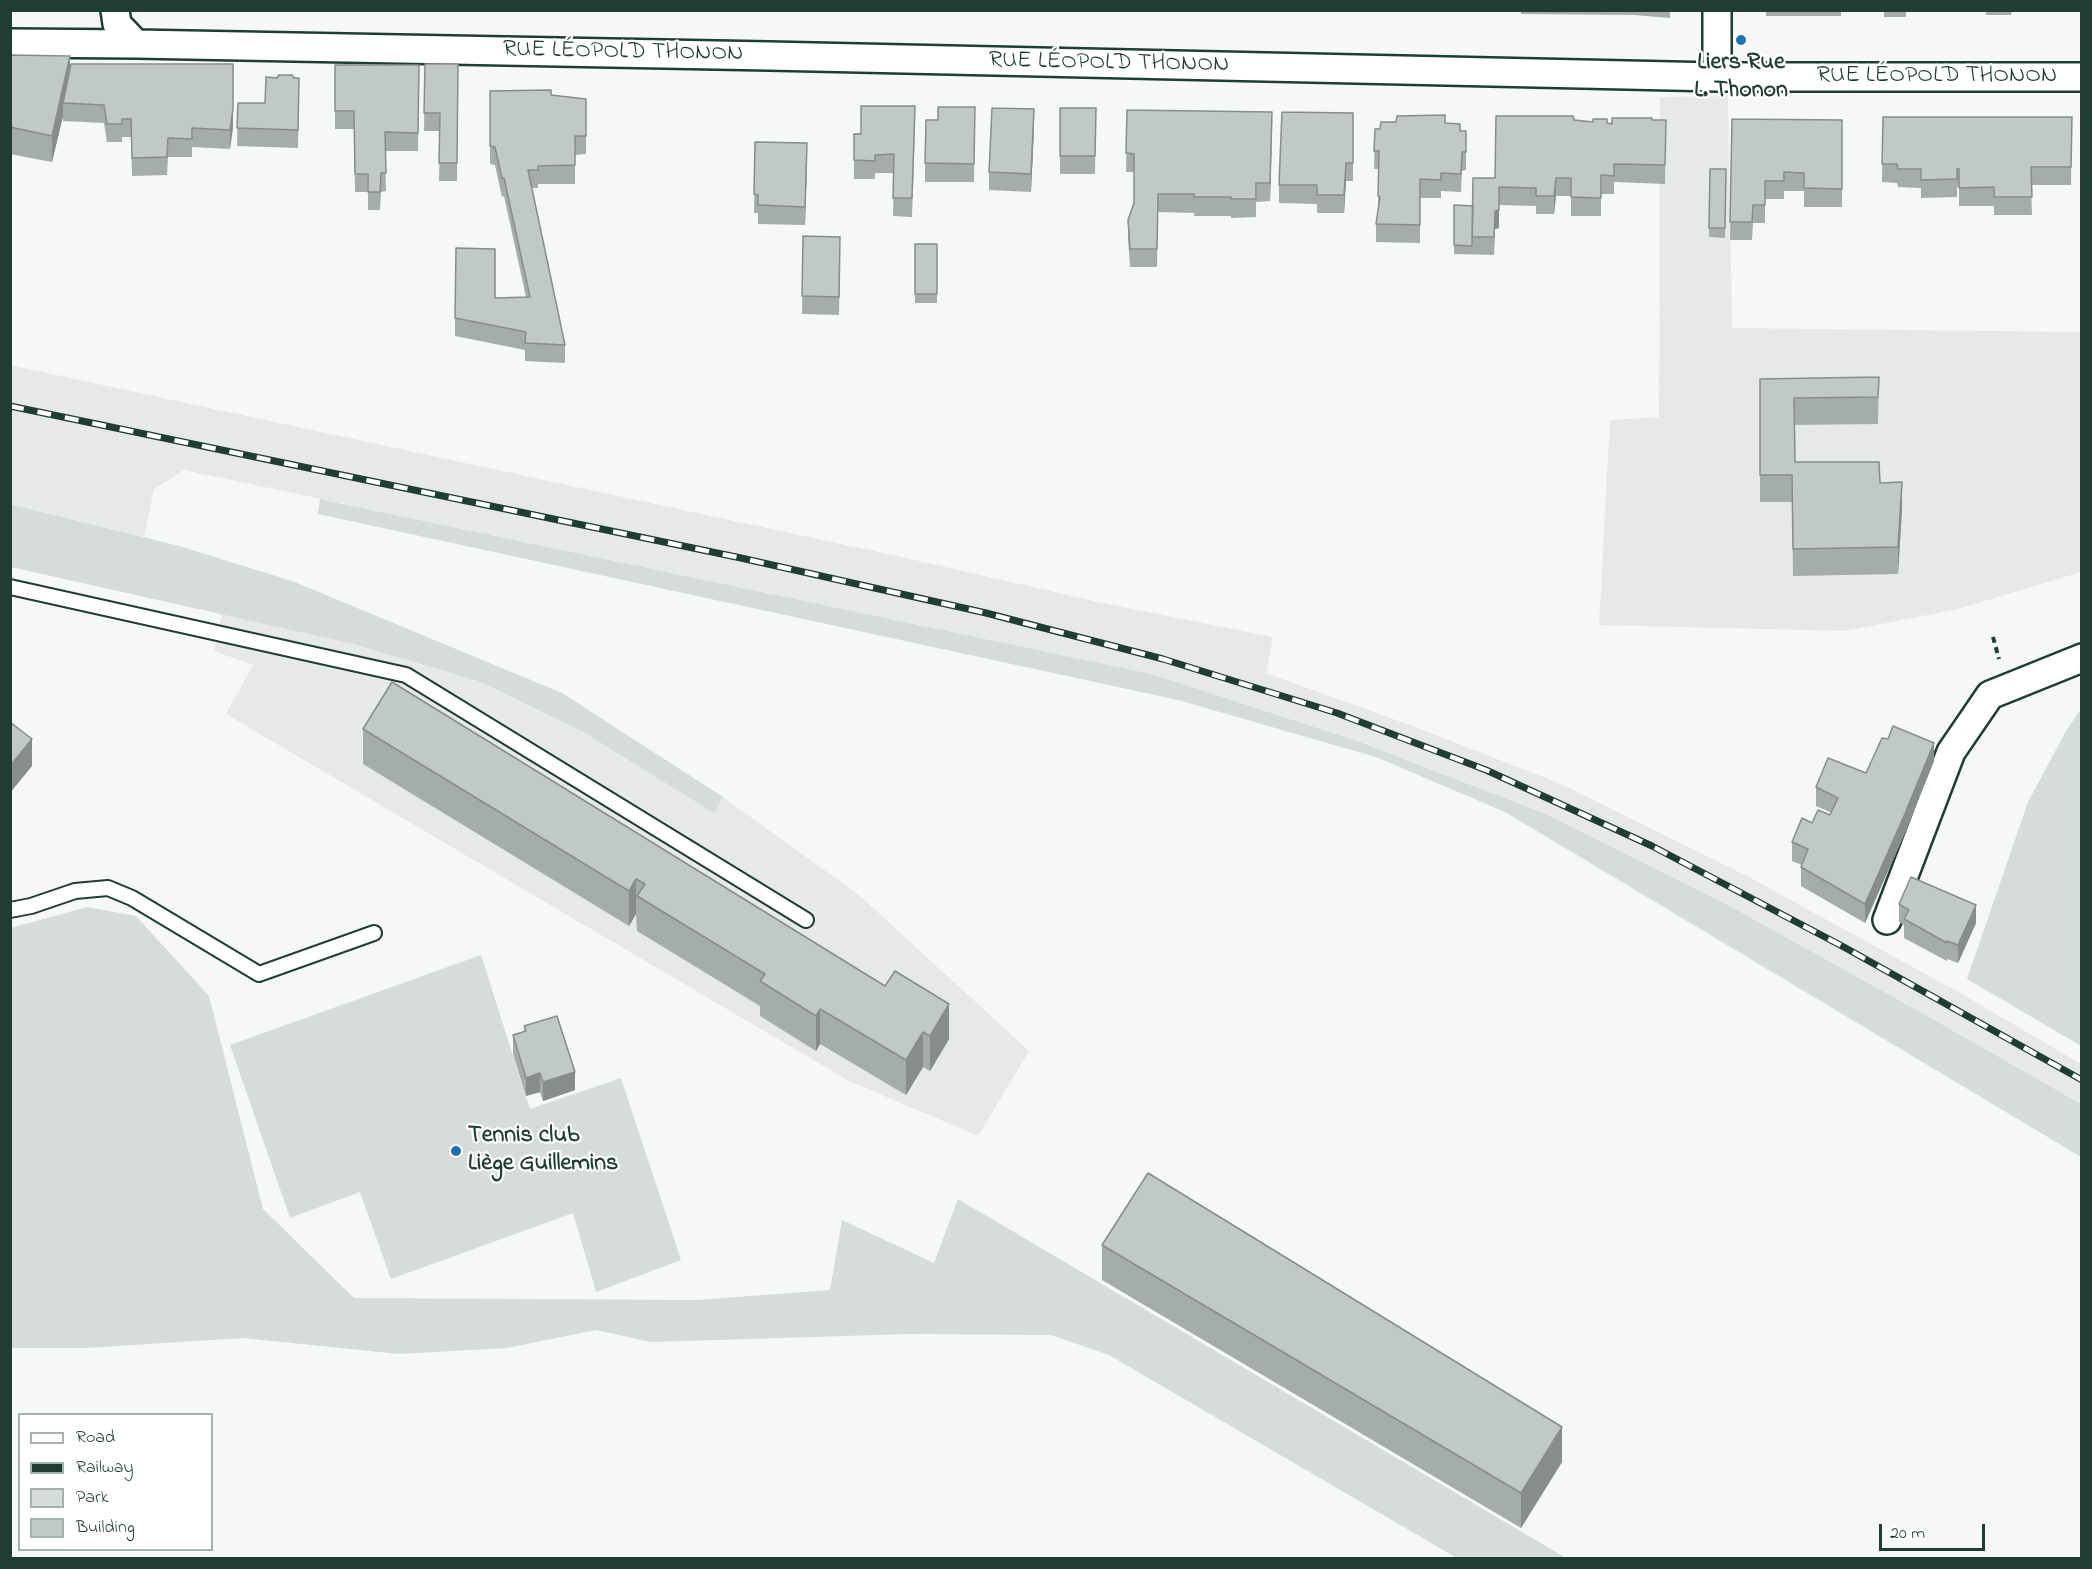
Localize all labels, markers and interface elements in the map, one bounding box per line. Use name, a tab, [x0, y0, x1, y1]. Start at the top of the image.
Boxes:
marker: Liers Rue L. Thonon	[1734, 33, 1748, 47]
street label: RUE LÉOPOLD THONON	[503, 37, 743, 69]
street label: RUE LÉOPOLD THONON	[989, 48, 1229, 80]
place label: Liers Rue L. Thonon	[1694, 50, 1788, 106]
street label: RUE LÉOPOLD THONON	[1817, 63, 2057, 91]
place label: Tennis club Liège Guillemins	[468, 1123, 618, 1179]
marker: Tennis club Liège Guillemins	[449, 1144, 463, 1158]
legend	[18, 1413, 213, 1551]
text: Road	[76, 1425, 115, 1451]
text: Railway	[76, 1455, 133, 1481]
text: Park	[76, 1485, 109, 1511]
scale bar	[1882, 1512, 1988, 1550]
text: Building	[76, 1515, 135, 1541]
text: 20 m	[1890, 1521, 1925, 1547]

